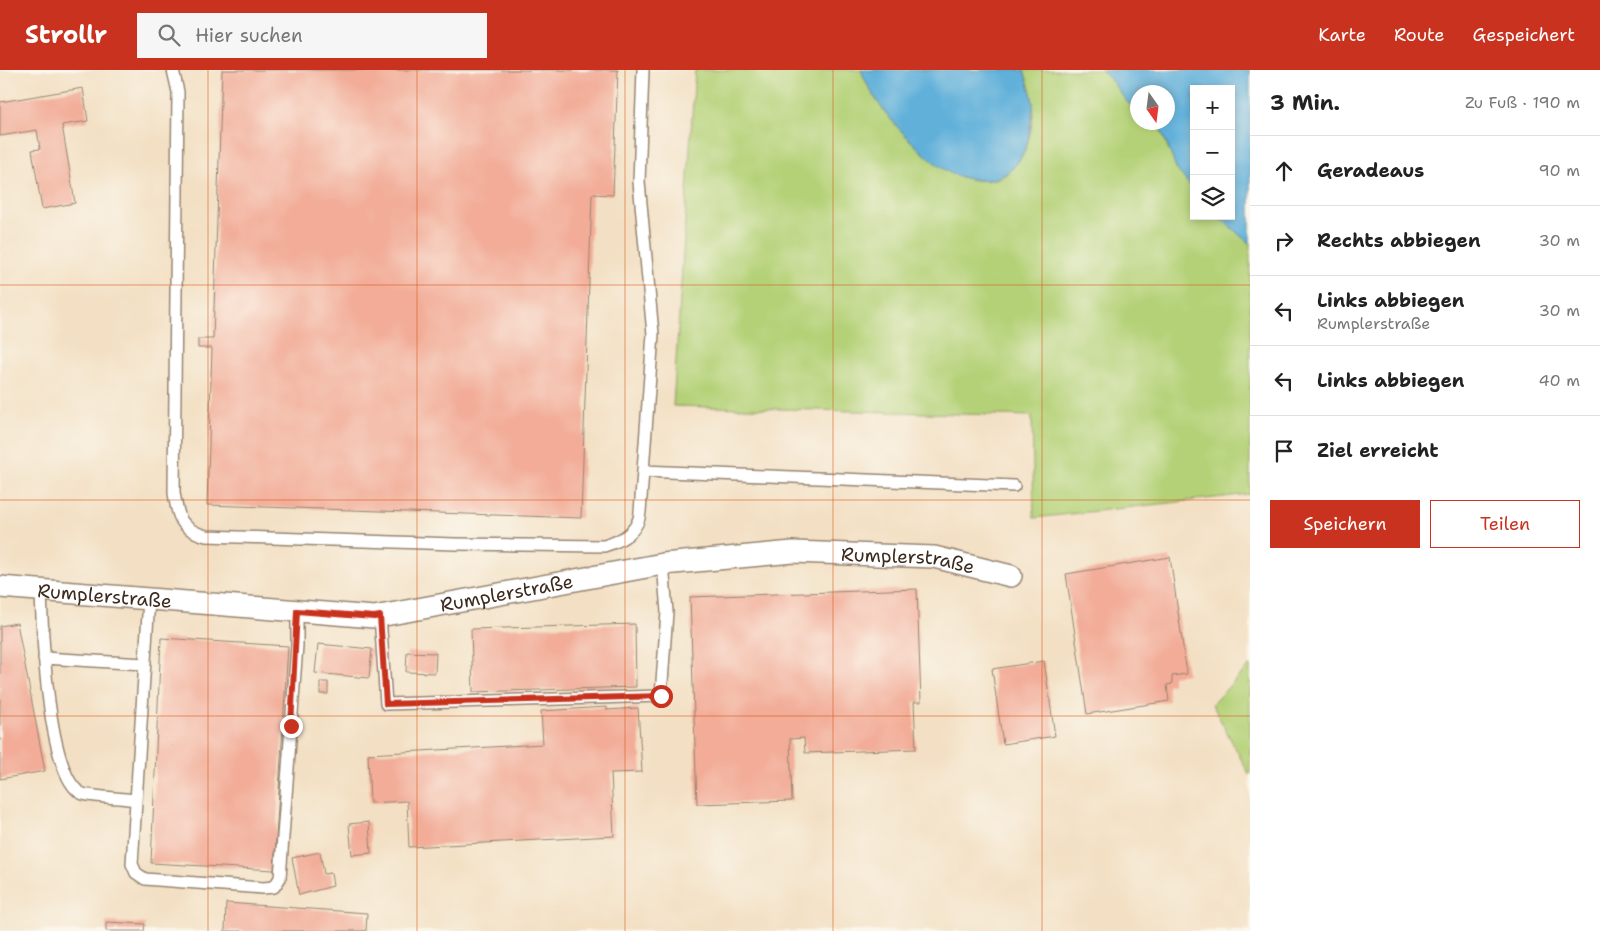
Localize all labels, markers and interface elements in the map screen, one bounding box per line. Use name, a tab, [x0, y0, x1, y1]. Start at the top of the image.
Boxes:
search box	[137, 13, 487, 58]
text: Strollr	[25, 19, 107, 51]
icon: search	[155, 21, 183, 49]
text: Hier suchen	[195, 23, 303, 48]
text: Karte	[1318, 23, 1366, 47]
text: Route	[1394, 23, 1445, 47]
text: Gespeichert	[1473, 23, 1575, 47]
north arrow	[1130, 85, 1175, 130]
map controls	[1190, 85, 1235, 220]
button: +	[1190, 85, 1235, 130]
text: 3 Min.	[1270, 89, 1340, 117]
text: Zu Fuß · 190 m	[1465, 92, 1580, 113]
button: −	[1190, 130, 1235, 175]
icon: ahead	[1270, 157, 1298, 185]
text: Geradeaus	[1317, 158, 1424, 183]
text: 90 m	[1539, 160, 1580, 181]
button: layers	[1190, 175, 1235, 220]
icon: right	[1270, 227, 1298, 255]
text: Rechts abbiegen	[1317, 228, 1481, 253]
text: 30 m	[1539, 230, 1580, 251]
text: Links abbiegen	[1317, 288, 1464, 313]
icon: left	[1270, 297, 1298, 325]
text: 30 m	[1539, 300, 1580, 321]
text: Rumplerstraße	[1317, 313, 1430, 334]
icon: left	[1270, 367, 1298, 395]
text: Links abbiegen	[1317, 368, 1464, 393]
text: 40 m	[1538, 370, 1580, 391]
icon: arrive	[1270, 437, 1298, 465]
text: Ziel erreicht	[1317, 438, 1438, 463]
button: Speichern	[1270, 500, 1420, 548]
button: Teilen	[1430, 500, 1580, 548]
street label: Rumplerstraße	[841, 542, 977, 580]
street label: Rumplerstraße	[438, 569, 575, 618]
street label: Rumplerstraße	[37, 578, 173, 614]
route start	[650, 685, 673, 708]
route end	[280, 715, 303, 738]

